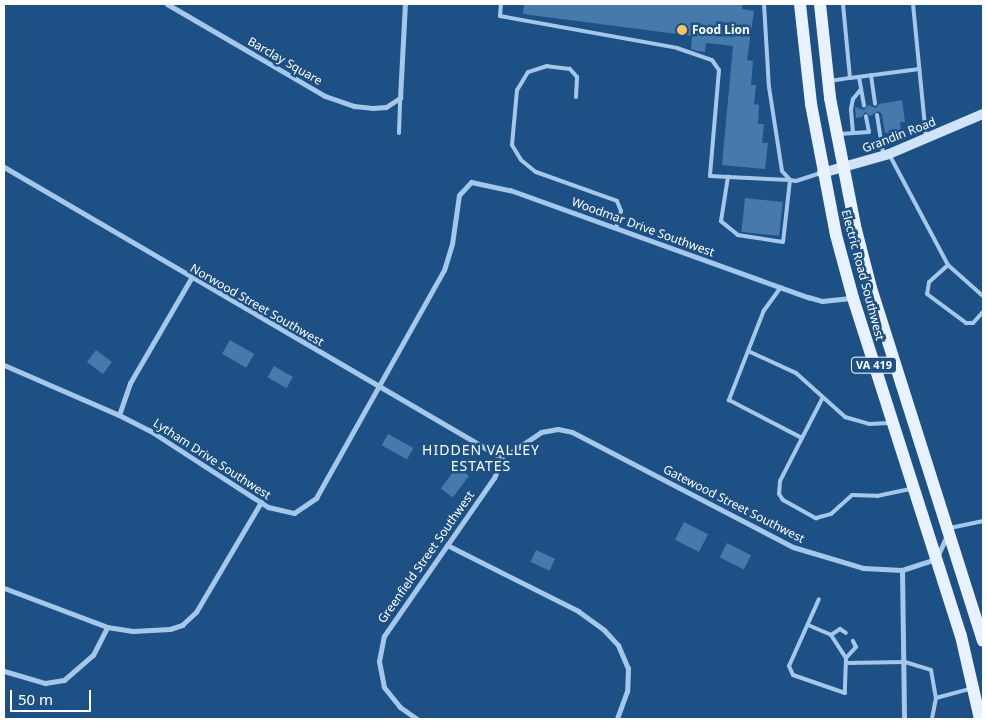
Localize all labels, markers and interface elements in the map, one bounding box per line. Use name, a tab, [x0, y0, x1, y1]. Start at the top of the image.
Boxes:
place label: Food Lion	[692, 23, 750, 37]
marker: Food Lion	[676, 24, 688, 36]
street label: Barclay Square	[245, 34, 325, 88]
street label: Grandin Road	[860, 114, 938, 156]
street label: Woodmar Drive Southwest	[570, 194, 716, 260]
street label: Electric Road Southwest	[839, 208, 887, 342]
street label: Norwood Street Southwest	[188, 261, 326, 349]
road number: VA 419	[850, 356, 898, 374]
street label: Lytham Drive Southwest	[150, 416, 274, 502]
district label: HIDDEN VALLEY ESTATES	[420, 442, 542, 474]
street label: Gatewood Street Southwest	[661, 462, 807, 546]
street label: Greenfield Street Southwest	[375, 488, 477, 626]
scale bar	[12, 680, 94, 712]
text: 50 m	[18, 689, 53, 709]

